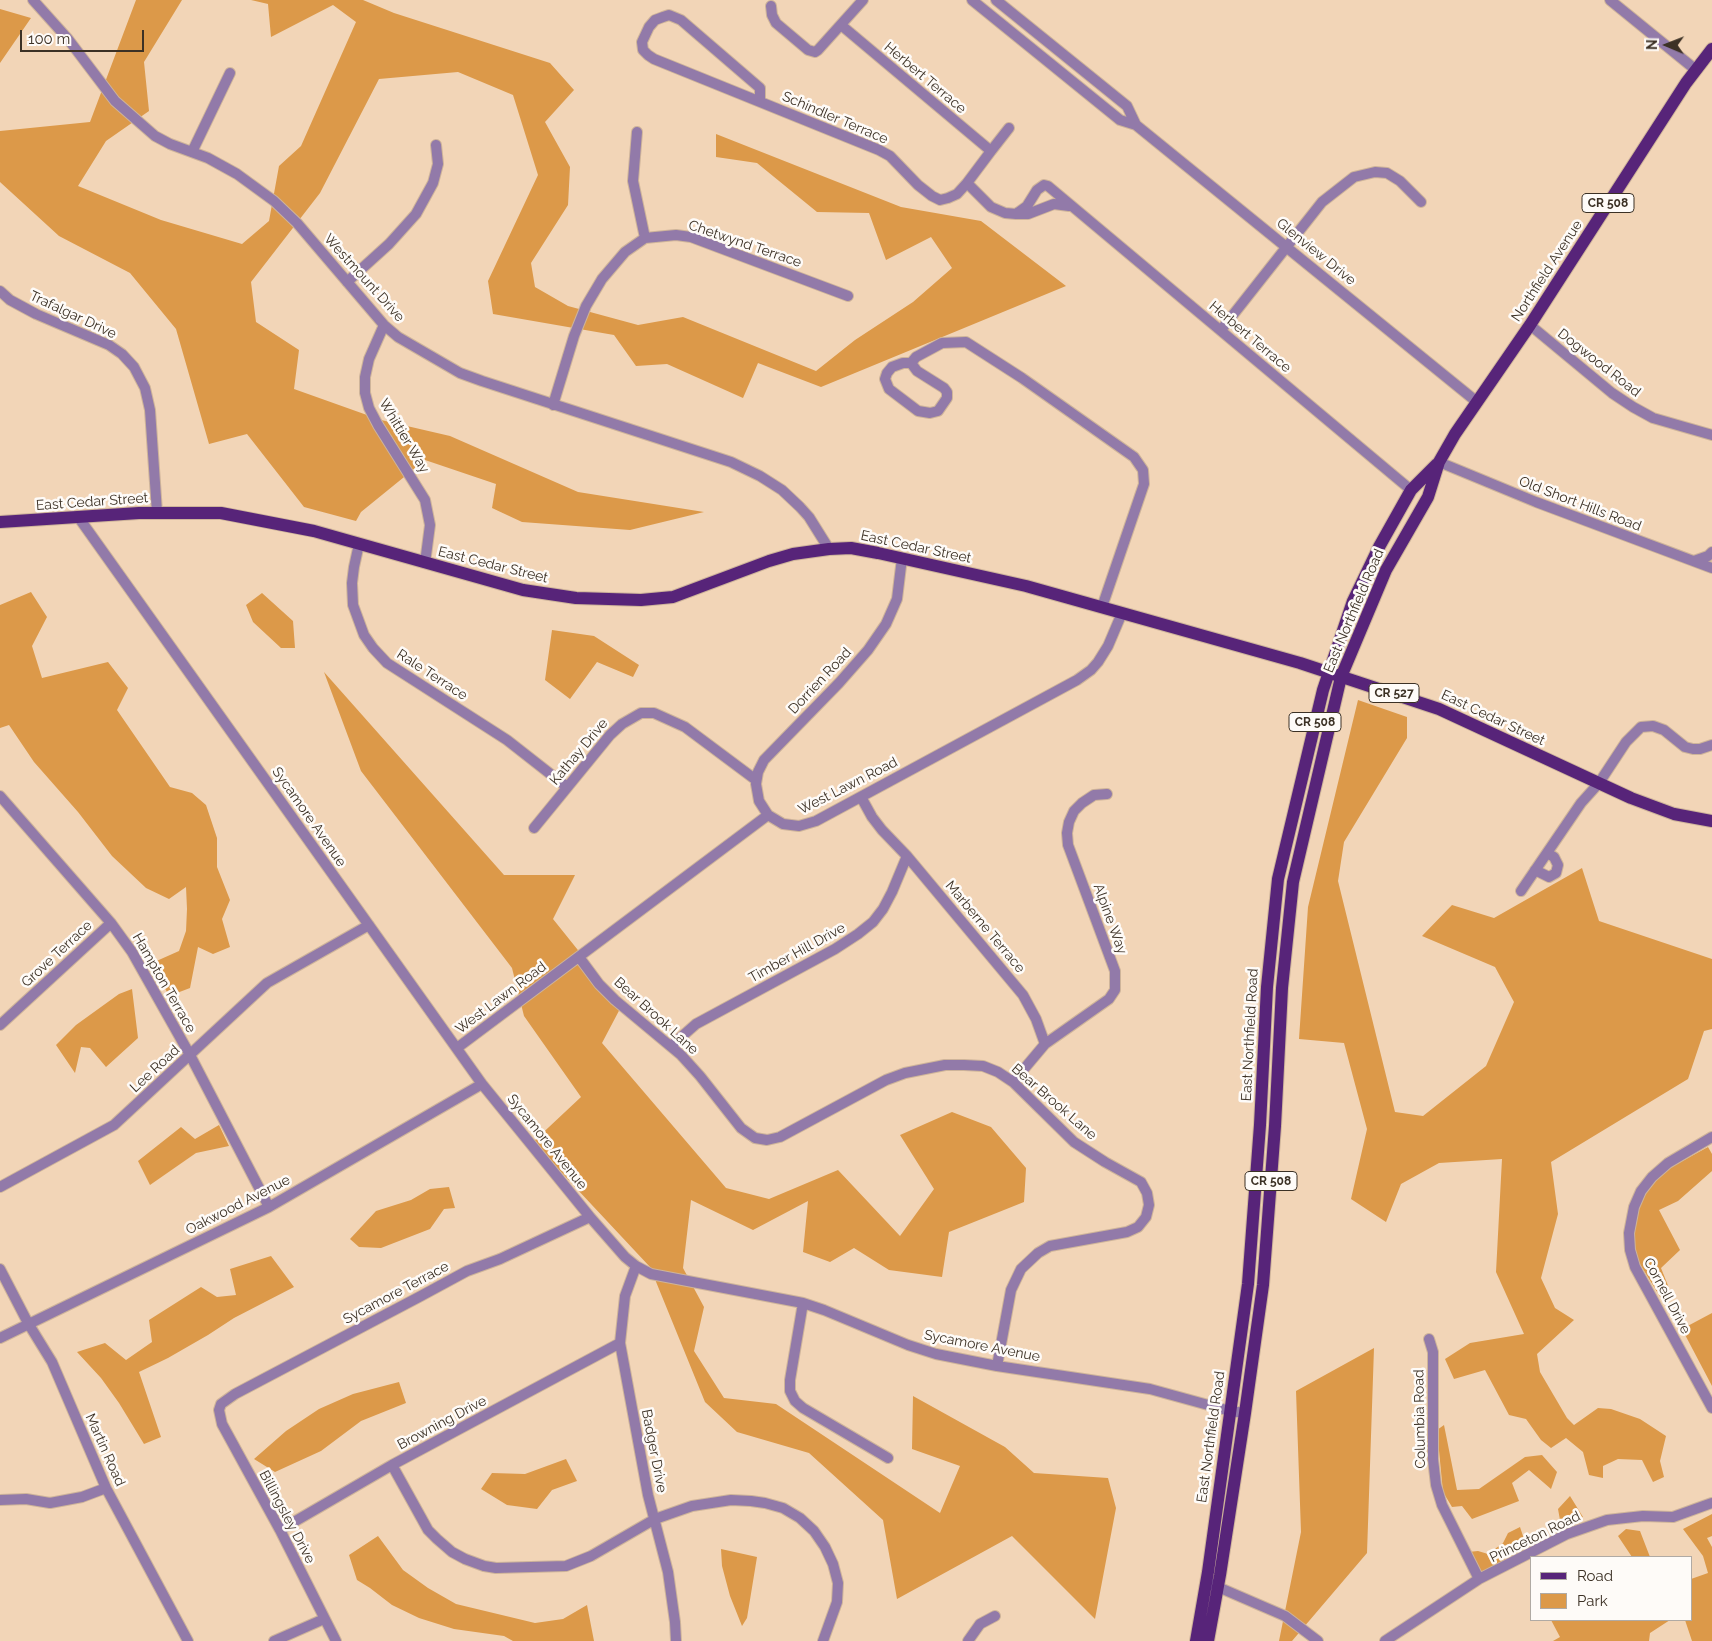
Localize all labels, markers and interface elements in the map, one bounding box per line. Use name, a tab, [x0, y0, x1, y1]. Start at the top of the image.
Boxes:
scale bar	[22, 20, 146, 52]
north arrow	[1642, 20, 1692, 70]
text: 100 m	[28, 30, 70, 48]
street label: Herbert Terrace	[881, 39, 969, 117]
text: N	[1644, 39, 1660, 50]
street label: Schindler Terrace	[780, 88, 890, 148]
road number: CR 508	[1582, 194, 1634, 212]
street label: Glenview Drive	[1273, 215, 1359, 289]
street label: Chetwynd Terrace	[686, 217, 804, 271]
street label: Northfield Avenue	[1508, 217, 1586, 325]
street label: Westmount Drive	[320, 231, 408, 325]
street label: Trafalgar Drive	[27, 288, 119, 342]
street label: Herbert Terrace	[1206, 298, 1294, 376]
street label: Dogwood Road	[1554, 325, 1644, 401]
street label: Whittier Way	[375, 396, 433, 476]
street label: Old Short Hills Road	[1516, 473, 1644, 535]
street label: East Cedar Street	[35, 490, 149, 514]
street label: East Cedar Street	[859, 527, 973, 567]
street label: East Cedar Street	[436, 543, 550, 587]
street label: East Northfield Road	[1320, 547, 1388, 675]
street label: Dorrien Road	[785, 644, 855, 718]
street label: Rale Terrace	[394, 646, 470, 704]
road number: CR 527	[1369, 684, 1419, 702]
street label: East Cedar Street	[1438, 687, 1548, 749]
road number: CR 508	[1289, 712, 1341, 732]
street label: Kathay Drive	[546, 715, 612, 789]
street label: West Lawn Road	[796, 754, 900, 818]
street label: Sycamore Avenue	[268, 764, 350, 870]
street label: Marberne Terrace	[942, 878, 1028, 976]
street label: Alpine Way	[1089, 881, 1131, 957]
street label: Grove Terrace	[18, 917, 96, 991]
street label: Timber Hill Drive	[746, 920, 848, 986]
street label: Hampton Terrace	[129, 930, 199, 1036]
street label: West Lawn Road	[452, 958, 550, 1038]
street label: East Northfield Road	[1238, 968, 1262, 1102]
street label: Bear Brook Lane	[610, 974, 702, 1058]
street label: Lee Road	[127, 1042, 183, 1096]
street label: Bear Brook Lane	[1008, 1060, 1100, 1144]
street label: Sycamore Avenue	[503, 1091, 591, 1193]
street label: Oakwood Avenue	[183, 1171, 293, 1239]
road number: CR 508	[1245, 1172, 1297, 1190]
street label: Cornell Drive	[1640, 1255, 1694, 1337]
street label: Sycamore Terrace	[340, 1258, 452, 1328]
street label: Sycamore Avenue	[923, 1327, 1041, 1365]
street label: Columbia Road	[1411, 1369, 1429, 1469]
street label: East Northfield Road	[1193, 1370, 1229, 1504]
street label: Browning Drive	[395, 1392, 489, 1454]
street label: Badger Drive	[638, 1408, 670, 1494]
street label: Martin Road	[82, 1411, 128, 1489]
street label: Billingsley Drive	[255, 1468, 319, 1566]
street label: Princeton Road	[1487, 1508, 1583, 1566]
legend	[1530, 1556, 1692, 1621]
text: Road	[1577, 1567, 1613, 1585]
text: Park	[1577, 1592, 1608, 1610]

